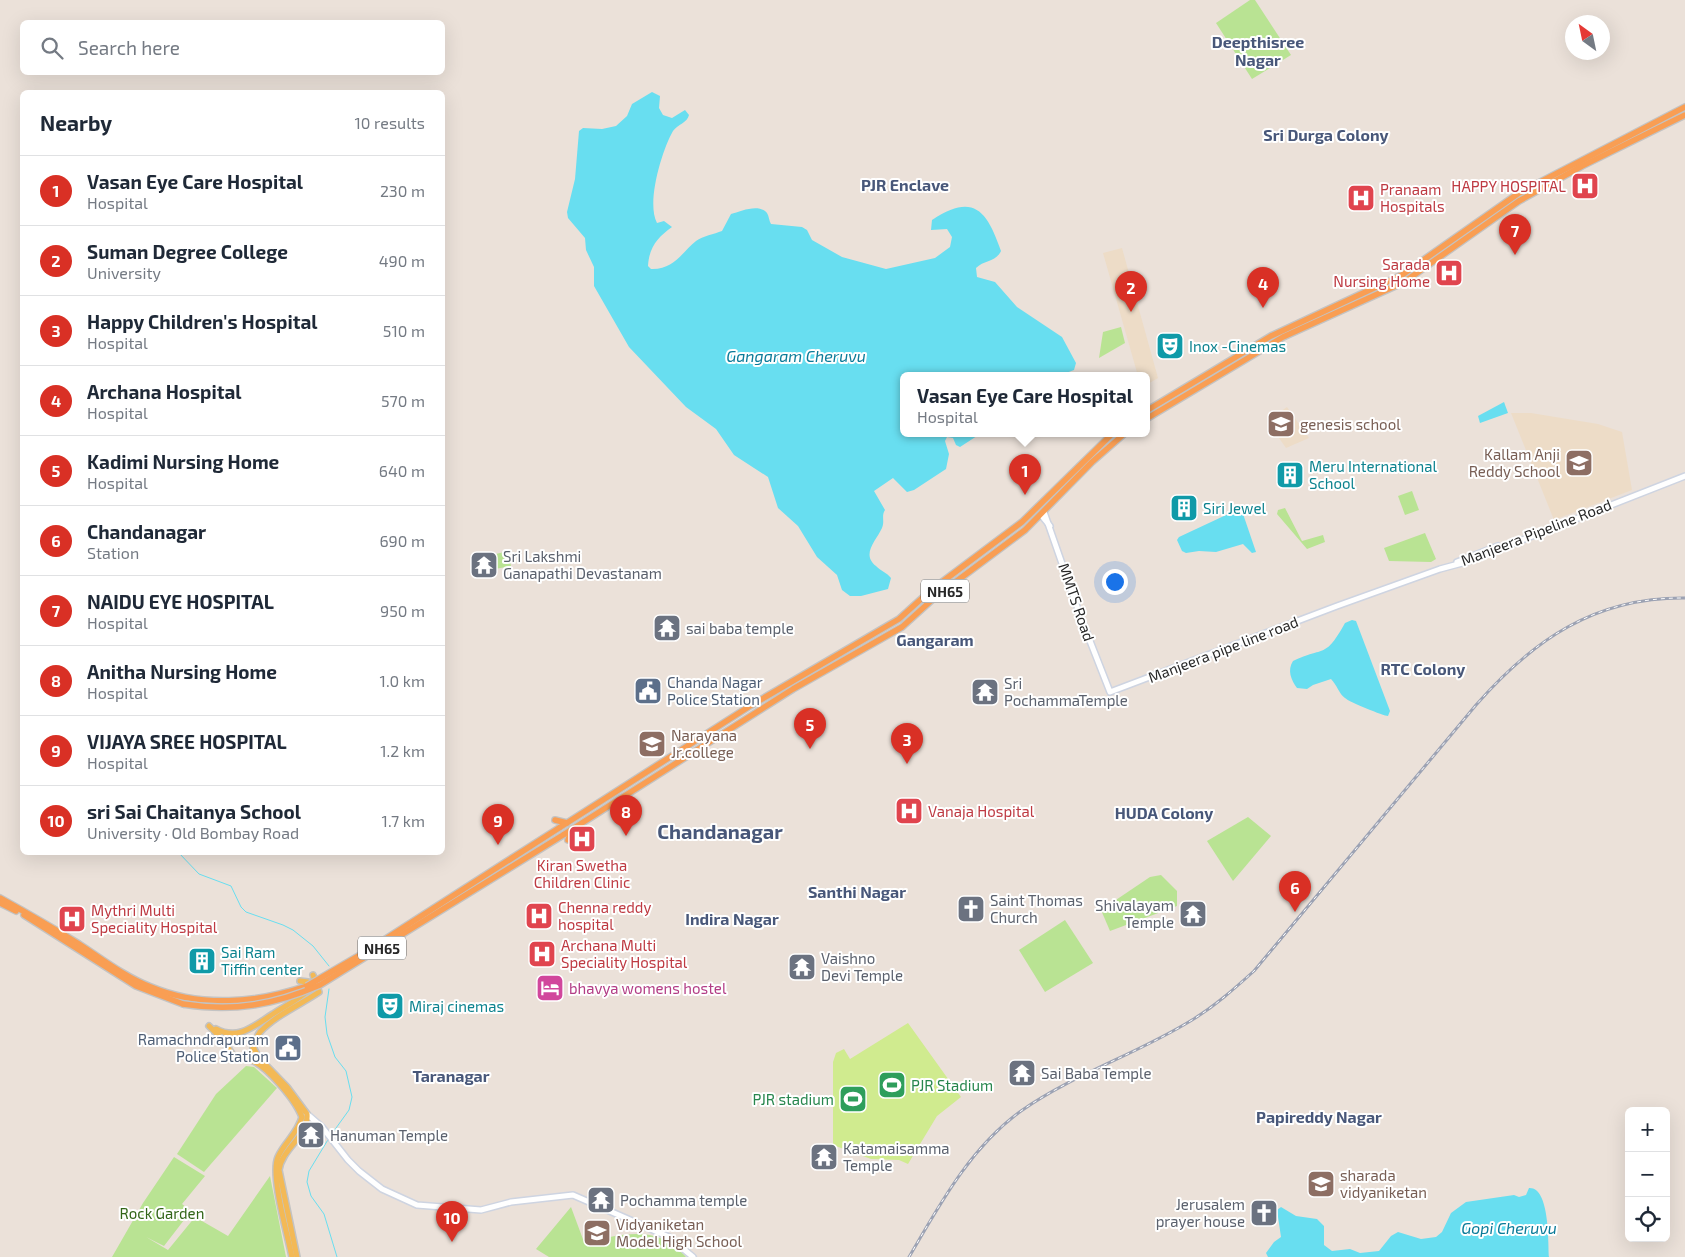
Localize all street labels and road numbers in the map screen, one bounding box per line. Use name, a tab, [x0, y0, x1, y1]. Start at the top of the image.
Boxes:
street label: Manjeera Pipeline Road	[1458, 495, 1614, 570]
street label: MMTS Road	[1055, 561, 1099, 643]
road number: NH65	[921, 580, 969, 602]
street label: Manjeera pipe line road	[1145, 612, 1301, 687]
road number: NH65	[358, 936, 406, 960]

